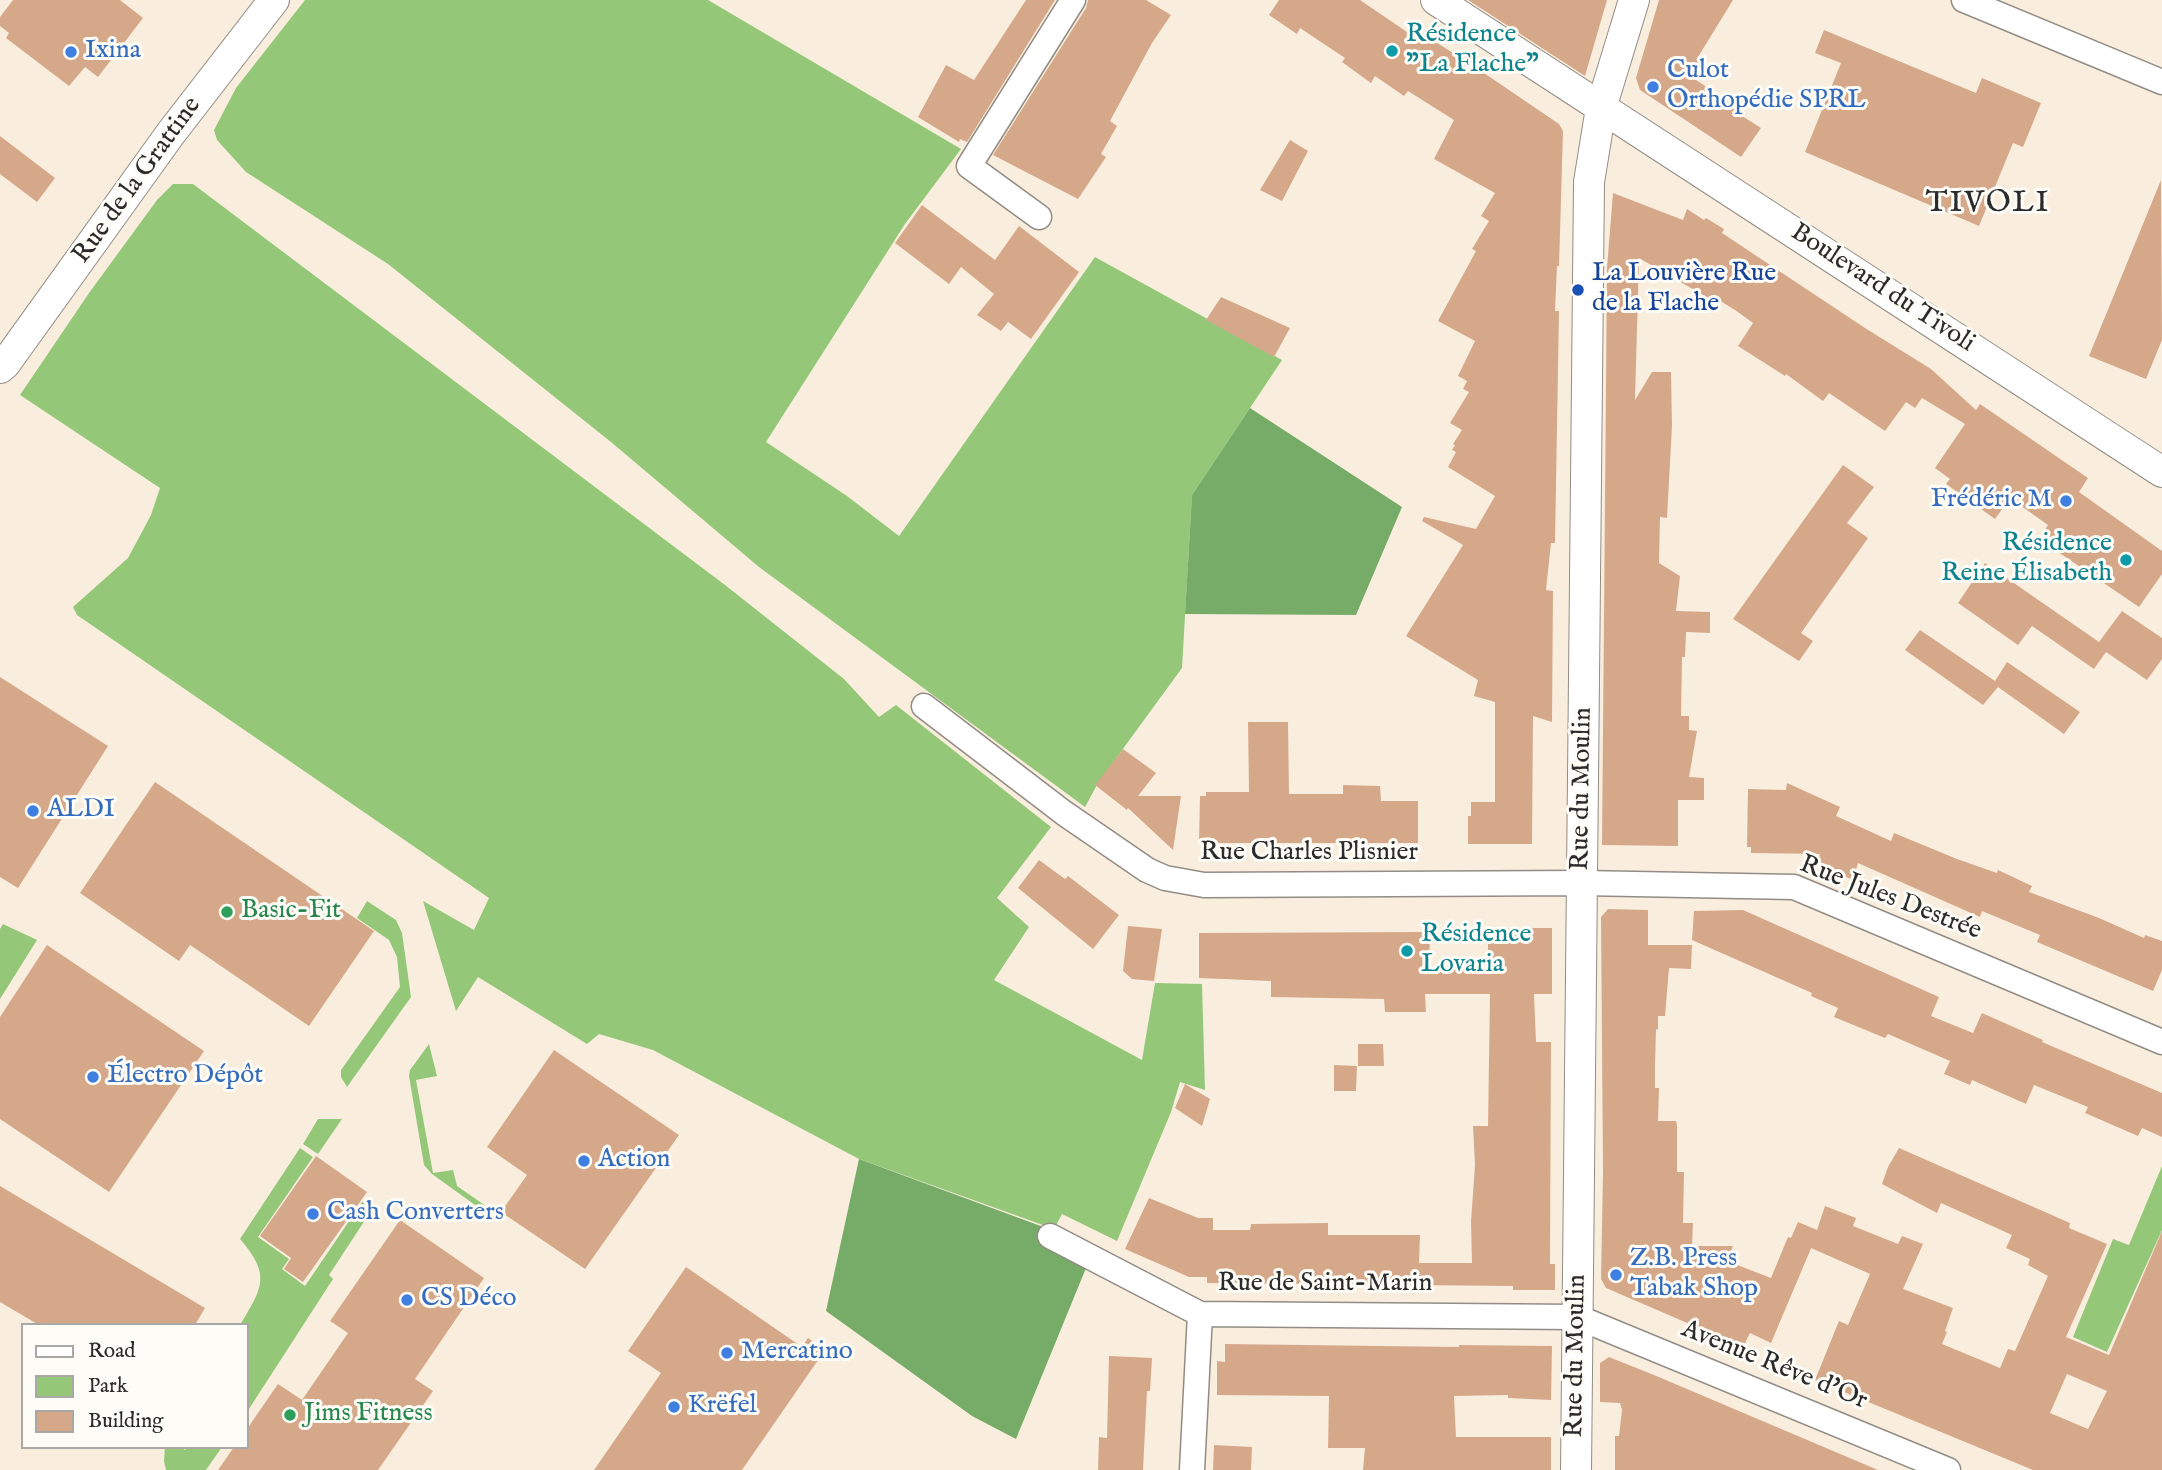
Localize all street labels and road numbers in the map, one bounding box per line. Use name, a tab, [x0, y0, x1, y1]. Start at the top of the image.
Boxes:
street label: Rue de la Grattine	[67, 92, 209, 270]
street label: Boulevard du Tivoli	[1784, 218, 1980, 360]
street label: Rue du Moulin	[1566, 707, 1600, 871]
street label: Rue Charles Plisnier	[1200, 838, 1418, 870]
street label: Rue Jules Destrée	[1795, 850, 1985, 948]
street label: Rue de Saint-Marin	[1218, 1269, 1432, 1301]
street label: Rue du Moulin	[1560, 1274, 1594, 1438]
street label: Avenue Rêve d'Or	[1676, 1314, 1872, 1418]

